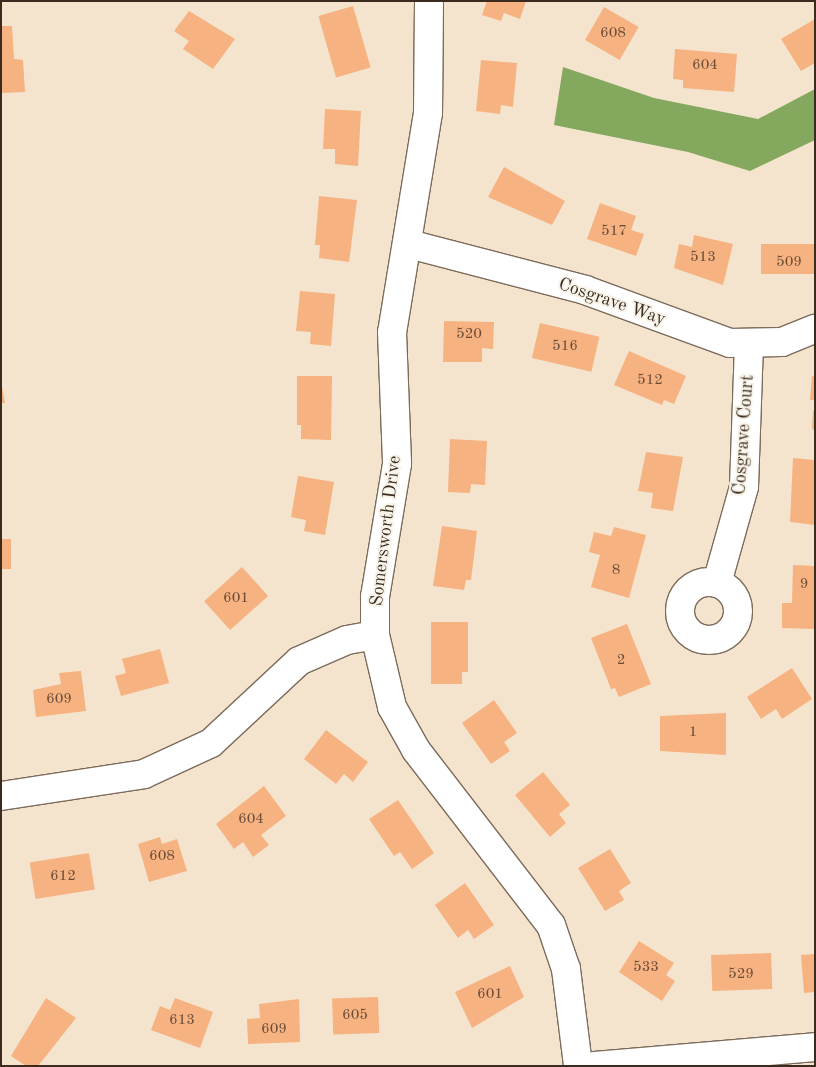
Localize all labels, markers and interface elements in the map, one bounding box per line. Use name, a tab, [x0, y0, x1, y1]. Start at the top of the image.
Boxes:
house number: 608	[600, 25, 626, 43]
house number: 604	[692, 57, 718, 75]
house number: 517	[601, 223, 627, 241]
house number: 513	[690, 249, 716, 267]
house number: 509	[776, 254, 802, 272]
street label: Cosgrave Way	[555, 274, 669, 330]
house number: 520	[456, 326, 482, 344]
house number: 516	[552, 338, 578, 356]
house number: 512	[637, 372, 663, 390]
street label: Cosgrave Court	[729, 374, 759, 496]
street label: Somersworth Drive	[366, 454, 406, 608]
house number: 8	[612, 562, 620, 580]
house number: 9	[800, 576, 808, 594]
house number: 601	[223, 590, 249, 608]
house number: 2	[617, 652, 625, 670]
house number: 609	[46, 691, 72, 709]
house number: 1	[689, 724, 697, 742]
house number: 604	[238, 811, 264, 829]
house number: 608	[149, 848, 175, 866]
house number: 612	[50, 868, 76, 886]
house number: 533	[633, 959, 659, 977]
house number: 529	[728, 966, 754, 984]
house number: 601	[477, 986, 503, 1004]
house number: 605	[342, 1007, 368, 1025]
house number: 613	[169, 1012, 195, 1030]
house number: 609	[261, 1021, 287, 1039]

